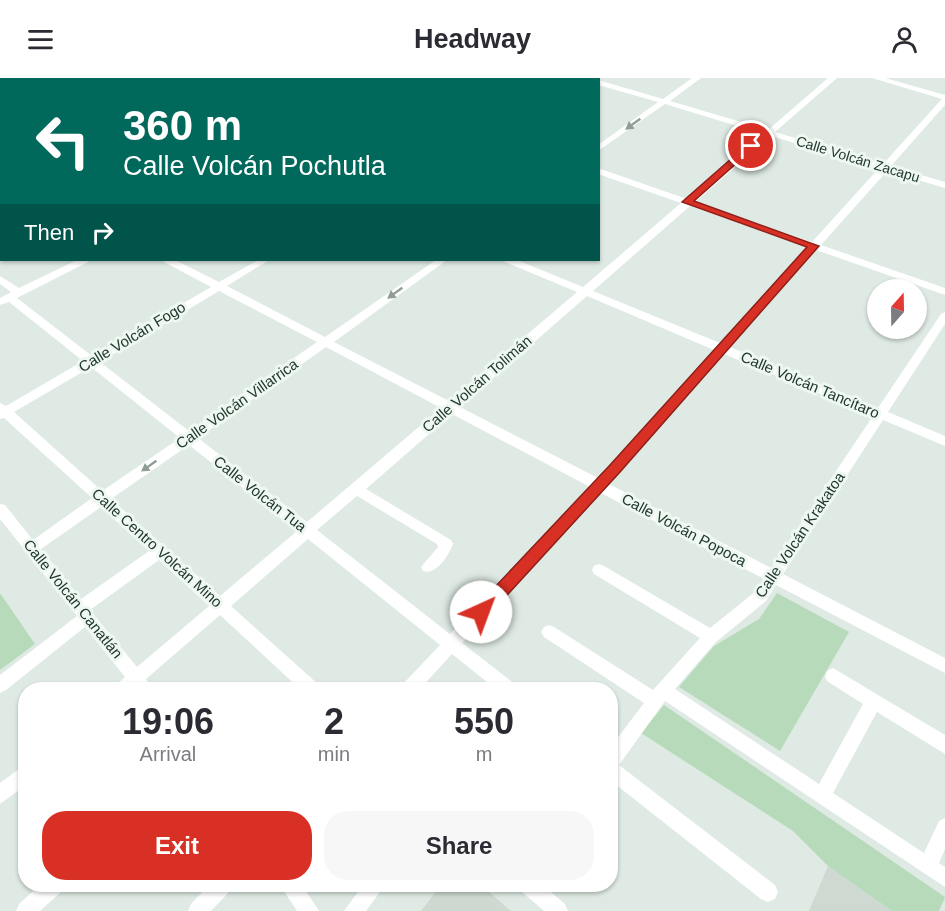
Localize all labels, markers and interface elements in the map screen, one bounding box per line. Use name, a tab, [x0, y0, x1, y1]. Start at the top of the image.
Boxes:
icon: menu	[24, 23, 57, 56]
icon: person	[888, 23, 921, 56]
text: Headway	[414, 24, 531, 54]
icon: left	[24, 102, 102, 180]
text: 360 m	[123, 102, 242, 149]
one-way arrow	[625, 118, 641, 130]
pin	[725, 120, 776, 171]
icon: arrive	[734, 129, 767, 162]
street label: Calle Volcán Zacapu	[794, 133, 922, 185]
text: Calle Volcán Pochutla	[123, 151, 386, 181]
icon: right	[86, 216, 119, 249]
text: Then	[24, 220, 74, 245]
north arrow	[867, 279, 927, 339]
map controls	[867, 279, 927, 339]
one-way arrow	[387, 287, 402, 299]
street label: Calle Volcán Fogo	[75, 298, 188, 375]
street label: Calle Volcán Tolimán	[419, 332, 535, 436]
street label: Calle Volcán Tancítaro	[738, 348, 882, 421]
street label: Calle Volcán Villarrica	[173, 355, 301, 452]
street label: Calle Volcán Tua	[211, 452, 310, 535]
one-way arrow	[141, 460, 157, 471]
street label: Calle Volcán Krakatoa	[751, 468, 848, 601]
street label: Calle Centro Volcán Mino	[89, 485, 226, 611]
street label: Calle Volcán Popoca	[619, 490, 750, 570]
street label: Calle Volcán Canatlán	[20, 536, 126, 661]
position arrow	[449, 580, 513, 644]
text: 19:06	[122, 701, 214, 742]
text: 2	[324, 701, 344, 742]
text: 550	[454, 701, 514, 742]
text: Arrival	[140, 743, 196, 765]
text: min	[318, 743, 350, 765]
text: m	[476, 743, 492, 765]
button: Exit	[42, 811, 312, 880]
button: Share	[324, 811, 594, 880]

